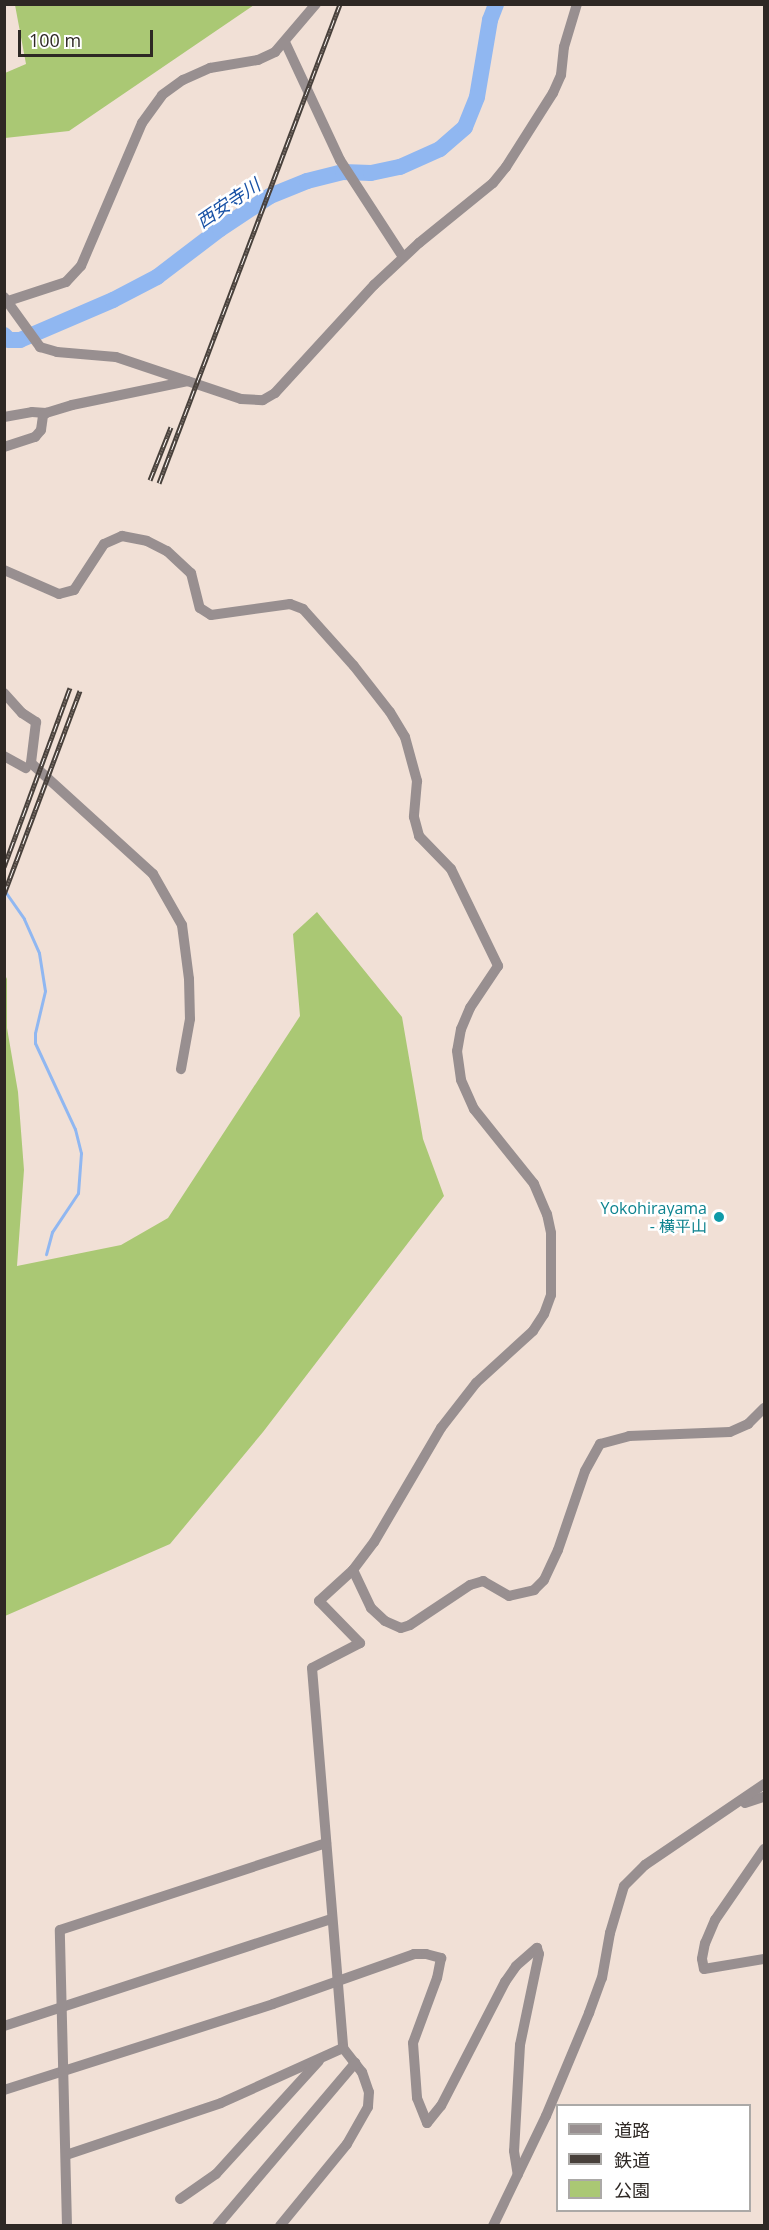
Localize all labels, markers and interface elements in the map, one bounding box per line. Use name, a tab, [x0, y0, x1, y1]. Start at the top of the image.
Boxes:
scale bar	[21, 18, 156, 56]
text: 100 m	[29, 28, 81, 52]
water label: 西安寺川	[192, 174, 264, 232]
place label: Yokohirayama - 横平山	[601, 1198, 707, 1236]
marker: Yokohirayama - 横平山	[712, 1210, 726, 1224]
legend	[556, 2104, 751, 2212]
text: 道路	[614, 2118, 650, 2142]
text: 鉄道	[614, 2148, 650, 2172]
text: 公園	[614, 2178, 650, 2202]

